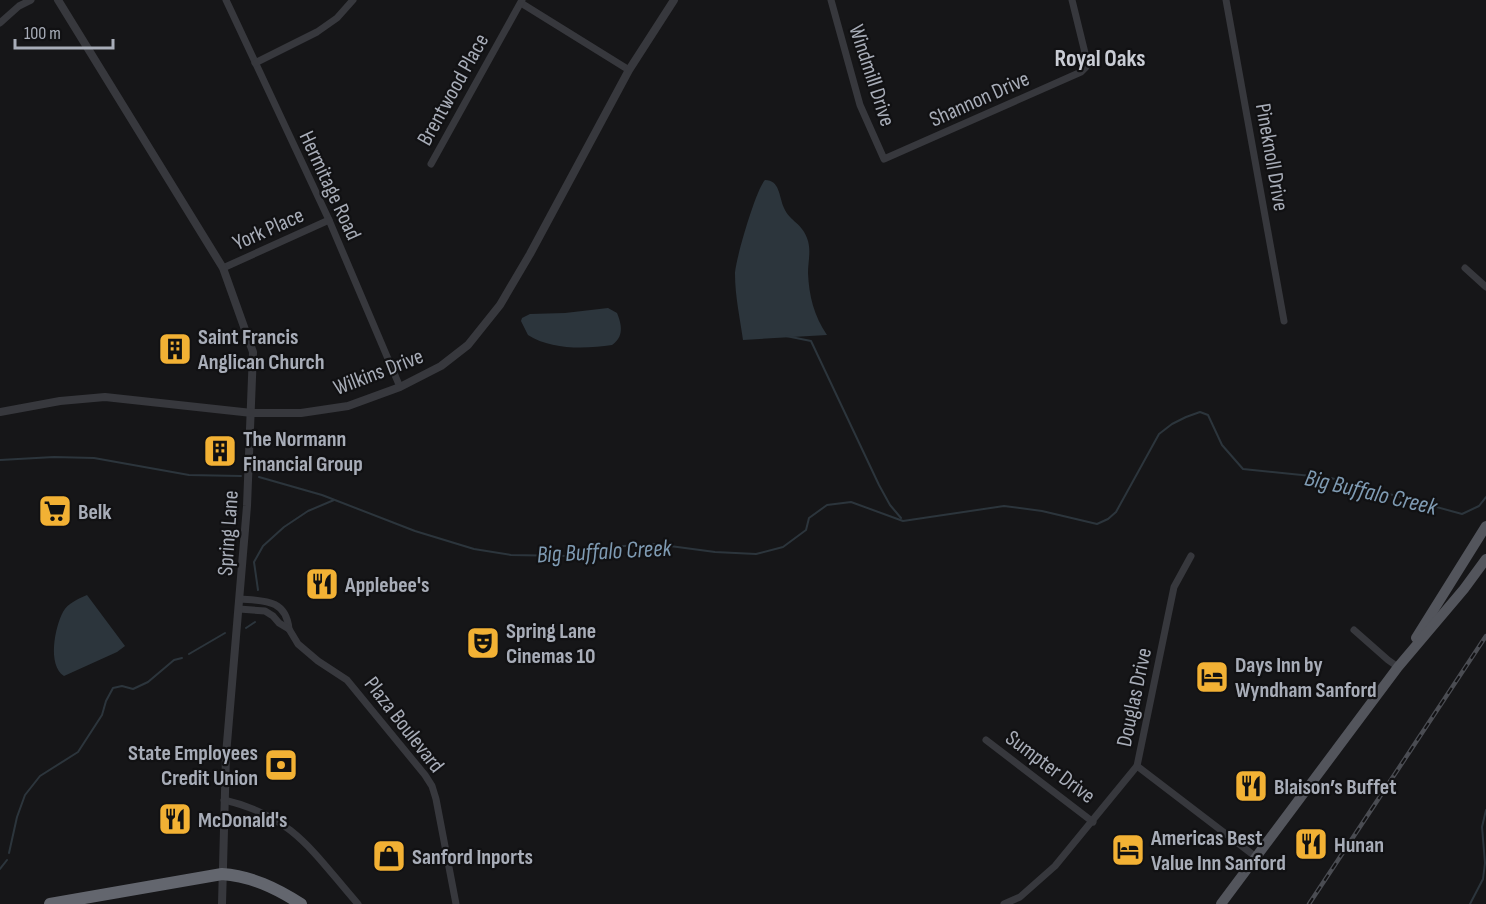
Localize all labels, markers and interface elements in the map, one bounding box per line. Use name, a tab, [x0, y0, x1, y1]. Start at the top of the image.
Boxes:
scale bar	[15, 12, 112, 50]
street label: Windmill Drive	[842, 21, 901, 130]
text: 100 m	[24, 23, 61, 44]
street label: Brentwood Place	[412, 29, 495, 150]
district label: Royal Oaks	[1054, 44, 1146, 73]
street label: Shannon Drive	[925, 65, 1034, 133]
street label: Pineknoll Drive	[1249, 101, 1294, 213]
street label: Hermitage Road	[293, 127, 367, 244]
street label: York Place	[229, 202, 308, 257]
place label: Saint Francis Anglican Church	[197, 324, 325, 376]
building icon: Saint Francis Anglican Church	[157, 331, 193, 367]
street label: Wilkins Drive	[330, 343, 427, 402]
place label: The Normann Financial Group	[243, 426, 363, 478]
building icon: The Normann Financial Group	[202, 433, 238, 469]
water label: Big Buffalo Creek	[1302, 463, 1441, 522]
street label: Spring Lane	[212, 490, 245, 577]
supermarket icon: Belk	[37, 493, 73, 529]
place label: Belk	[78, 499, 112, 526]
water label: Big Buffalo Creek	[536, 533, 673, 570]
restaurant icon: Applebee's	[304, 566, 340, 602]
place label: Applebee's	[344, 572, 429, 599]
place label: Spring Lane Cinemas 10	[506, 618, 596, 670]
theatre icon: Spring Lane Cinemas 10	[465, 625, 501, 661]
street label: Douglas Drive	[1111, 645, 1158, 749]
place label: Days Inn by Wyndham Sanford	[1235, 652, 1377, 704]
hotel icon: Days Inn by Wyndham Sanford	[1194, 659, 1230, 695]
street label: Plaza Boulevard	[358, 672, 450, 778]
street label: Sumpter Drive	[1000, 725, 1100, 810]
place label: State Employees Credit Union	[128, 740, 258, 792]
bank icon: State Employees Credit Union	[263, 747, 299, 783]
restaurant icon: Blaison’s Buffet	[1233, 768, 1269, 804]
place label: Blaison’s Buffet	[1274, 774, 1396, 801]
restaurant icon: McDonald's	[157, 801, 193, 837]
place label: McDonald's	[198, 807, 287, 834]
place label: Americas Best Value Inn Sanford	[1150, 825, 1286, 877]
restaurant icon: Hunan	[1293, 826, 1329, 862]
hotel icon: Americas Best Value Inn Sanford	[1110, 832, 1146, 868]
place label: Hunan	[1334, 832, 1384, 859]
shop icon: Sanford Inports	[371, 838, 407, 874]
place label: Sanford Inports	[412, 844, 533, 871]

